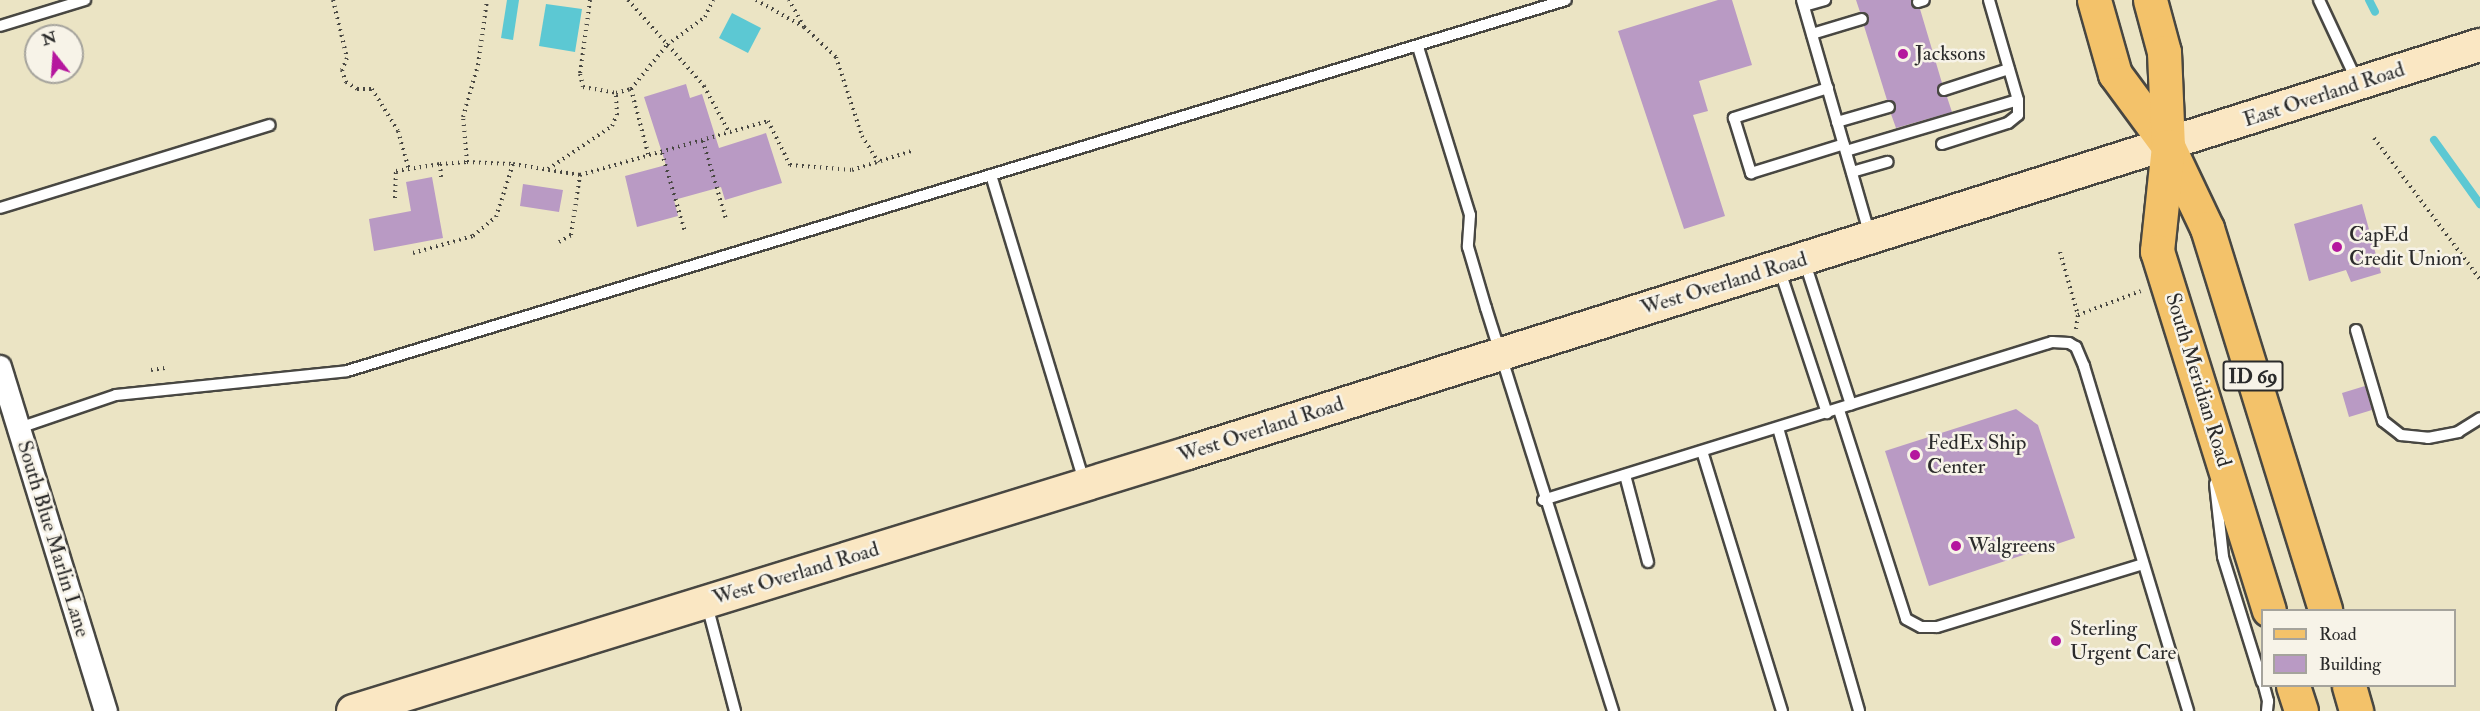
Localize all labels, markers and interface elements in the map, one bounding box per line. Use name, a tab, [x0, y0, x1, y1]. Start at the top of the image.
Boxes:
north arrow	[24, 24, 84, 84]
text: N	[40, 27, 59, 50]
place label: Jacksons	[1915, 41, 1985, 67]
marker: Jacksons	[1896, 47, 1910, 61]
street label: East Overland Road	[2240, 57, 2408, 133]
place label: CapEd Credit Union	[2349, 222, 2462, 272]
marker: CapEd Credit Union	[2330, 240, 2344, 254]
street label: West Overland Road	[1638, 247, 1810, 321]
street label: South Meridian Road	[2160, 290, 2236, 470]
road number: ID 69	[2222, 359, 2284, 393]
street label: West Overland Road	[1175, 391, 1347, 469]
place label: FedEx Ship Center	[1927, 430, 2026, 480]
street label: South Blue Marlin Lane	[11, 438, 95, 640]
marker: FedEx Ship Center	[1908, 448, 1922, 462]
place label: Walgreens	[1968, 533, 2055, 559]
street label: West Overland Road	[710, 537, 882, 611]
marker: Walgreens	[1949, 539, 1963, 553]
legend	[2261, 609, 2456, 687]
place label: Sterling Urgent Care	[2070, 616, 2176, 666]
text: Road	[2319, 623, 2357, 646]
marker: Sterling Urgent Care	[2047, 632, 2065, 650]
text: Building	[2319, 653, 2381, 676]

